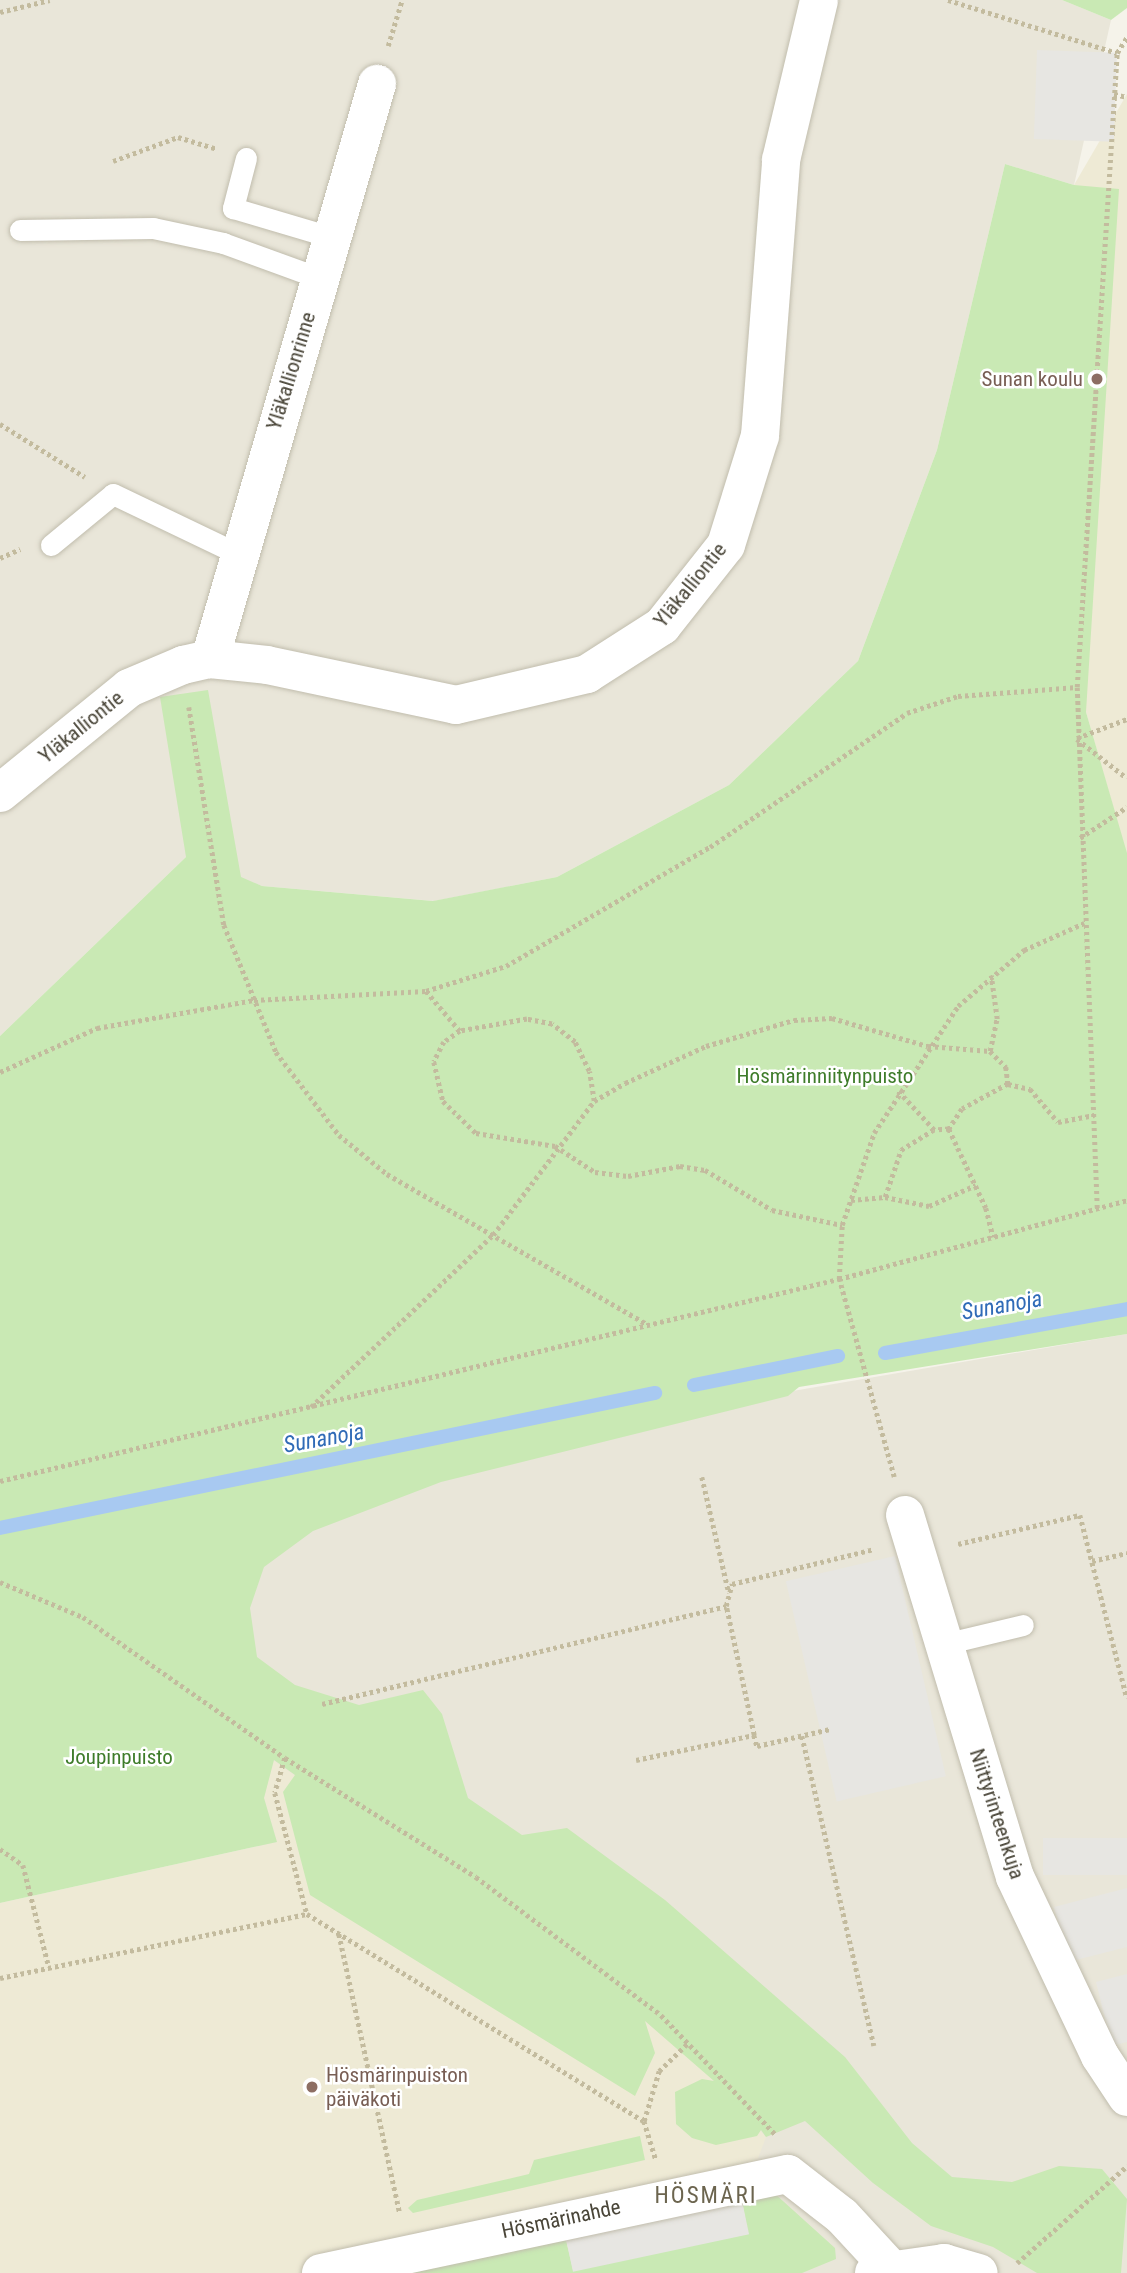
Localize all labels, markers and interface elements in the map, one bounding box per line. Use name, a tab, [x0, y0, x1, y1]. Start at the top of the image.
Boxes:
street label: Yläkallionrinne	[261, 309, 321, 433]
place label: Sunan koulu	[982, 366, 1083, 392]
marker: Sunan koulu	[1089, 371, 1105, 387]
street label: Yläkalliontie	[648, 538, 732, 632]
street label: Yläkalliontie	[34, 685, 128, 769]
park label: Hösmärinniitynpuisto	[737, 1063, 913, 1089]
water label: Sunanoja	[959, 1285, 1045, 1327]
water label: Sunanoja	[281, 1418, 367, 1460]
park label: Joupinpuisto	[65, 1744, 173, 1770]
street label: Niittyrinteenkuja	[964, 1746, 1030, 1882]
place label: Hösmärinpuiston päiväkoti	[326, 2062, 468, 2112]
marker: Hösmärinpuiston päiväkoti	[304, 2079, 320, 2095]
district label: HÖSMÄRI	[655, 2182, 757, 2210]
street label: Hösmärinahde	[499, 2194, 623, 2244]

